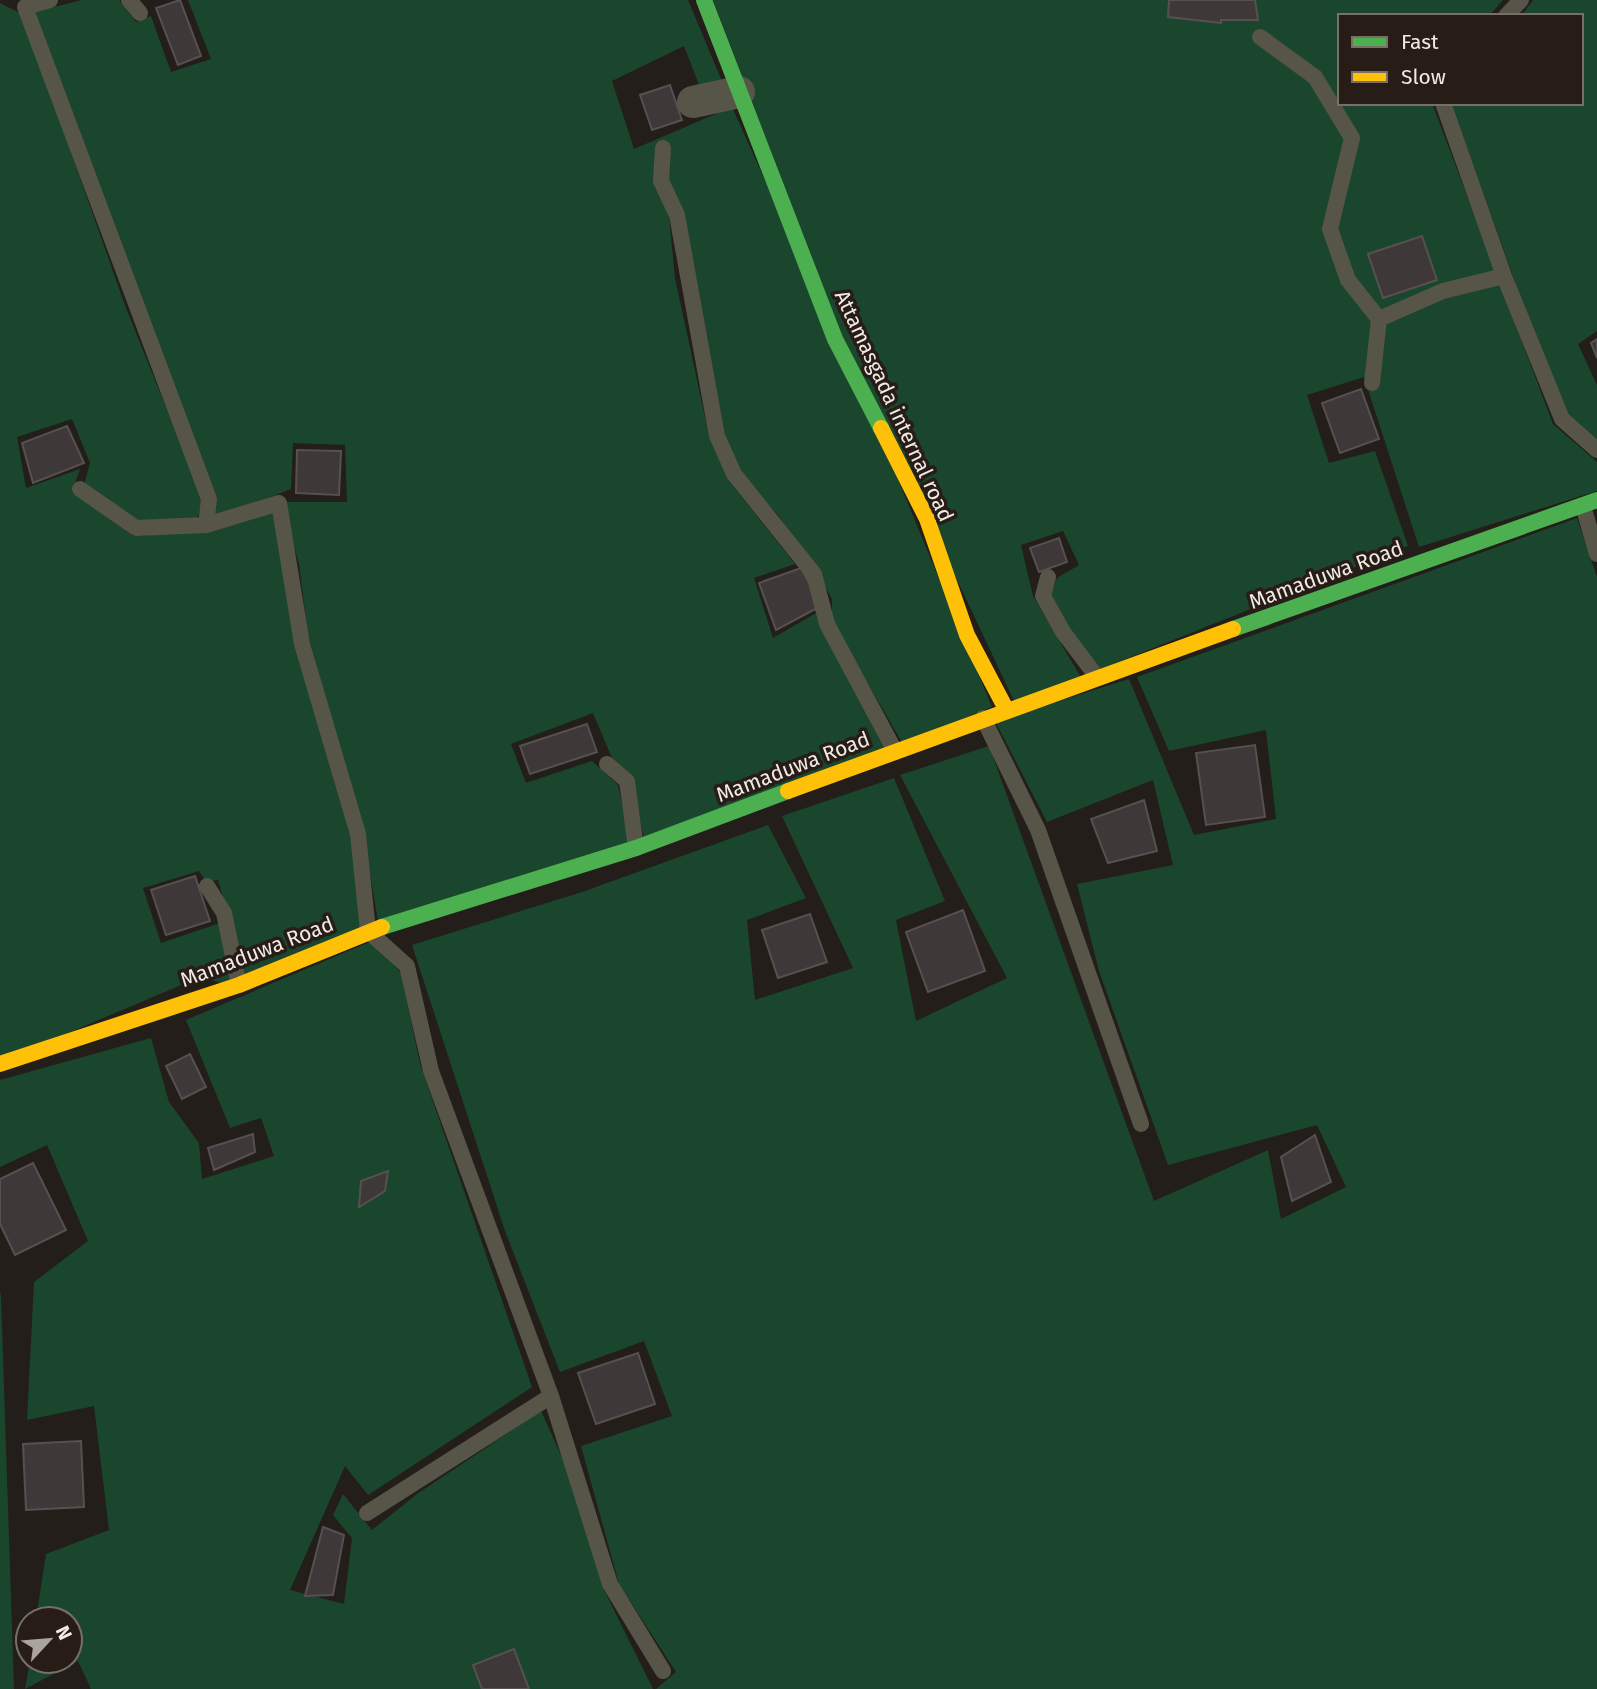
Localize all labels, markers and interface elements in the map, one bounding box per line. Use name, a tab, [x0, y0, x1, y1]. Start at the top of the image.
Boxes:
legend	[1338, 14, 1583, 105]
text: Fast	[1401, 29, 1439, 55]
text: Slow	[1401, 64, 1446, 90]
street label: Attamasgada internal road	[829, 286, 959, 526]
street label: Mamaduwa Road	[1245, 535, 1407, 615]
street label: Mamaduwa Road	[713, 726, 873, 808]
street label: Mamaduwa Road	[177, 911, 337, 993]
north arrow	[14, 1605, 84, 1675]
text: N	[51, 1622, 77, 1643]

